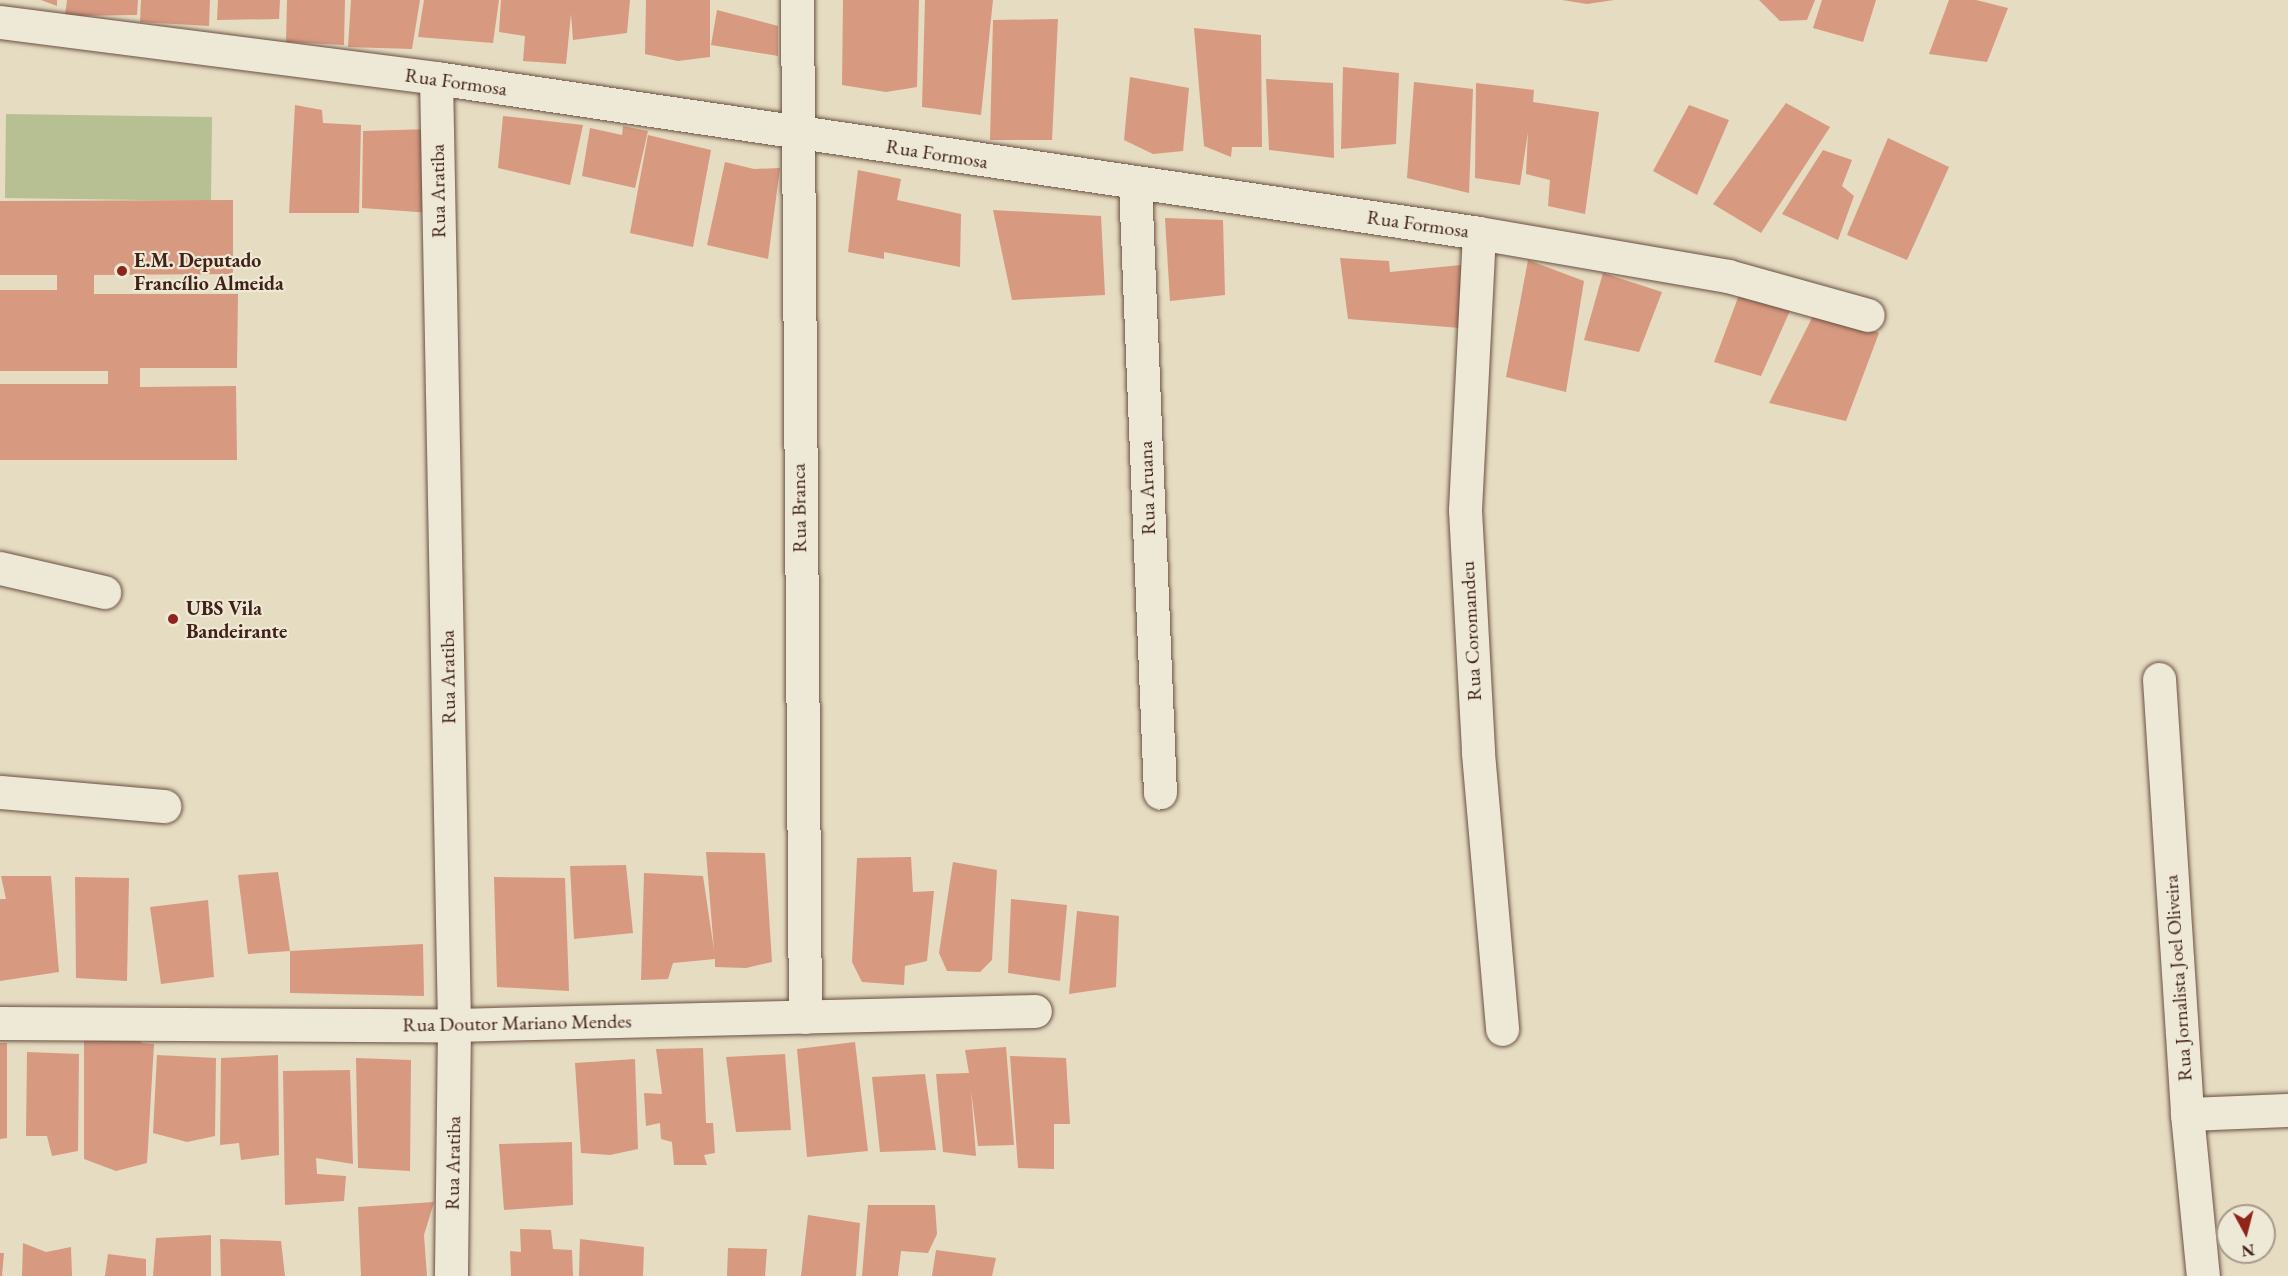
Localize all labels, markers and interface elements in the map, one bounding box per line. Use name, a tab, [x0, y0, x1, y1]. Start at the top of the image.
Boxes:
street label: Rua Formosa	[403, 63, 509, 101]
street label: Rua Formosa	[884, 134, 990, 174]
street label: Rua Aratiba	[425, 144, 451, 238]
street label: Rua Formosa	[1365, 205, 1471, 243]
place label: E.M. Deputado Francílio Almeida	[134, 248, 284, 295]
marker: E.M. Deputado Francílio Almeida	[115, 264, 129, 278]
street label: Rua Aruana	[1133, 440, 1161, 536]
street label: Rua Branca	[786, 463, 812, 553]
street label: Rua Coromandeu	[1455, 560, 1487, 702]
place label: UBS Vila Bandeirante	[186, 596, 287, 643]
marker: UBS Vila Bandeirante	[164, 610, 182, 628]
street label: Rua Aratiba	[435, 630, 461, 724]
street label: Rua Jornalista Joel Oliveira	[2159, 874, 2197, 1082]
street label: Rua Doutor Mariano Mendes	[402, 1009, 632, 1037]
street label: Rua Aratiba	[440, 1116, 466, 1210]
north arrow	[2216, 1204, 2276, 1264]
text: N	[2240, 1239, 2256, 1262]

